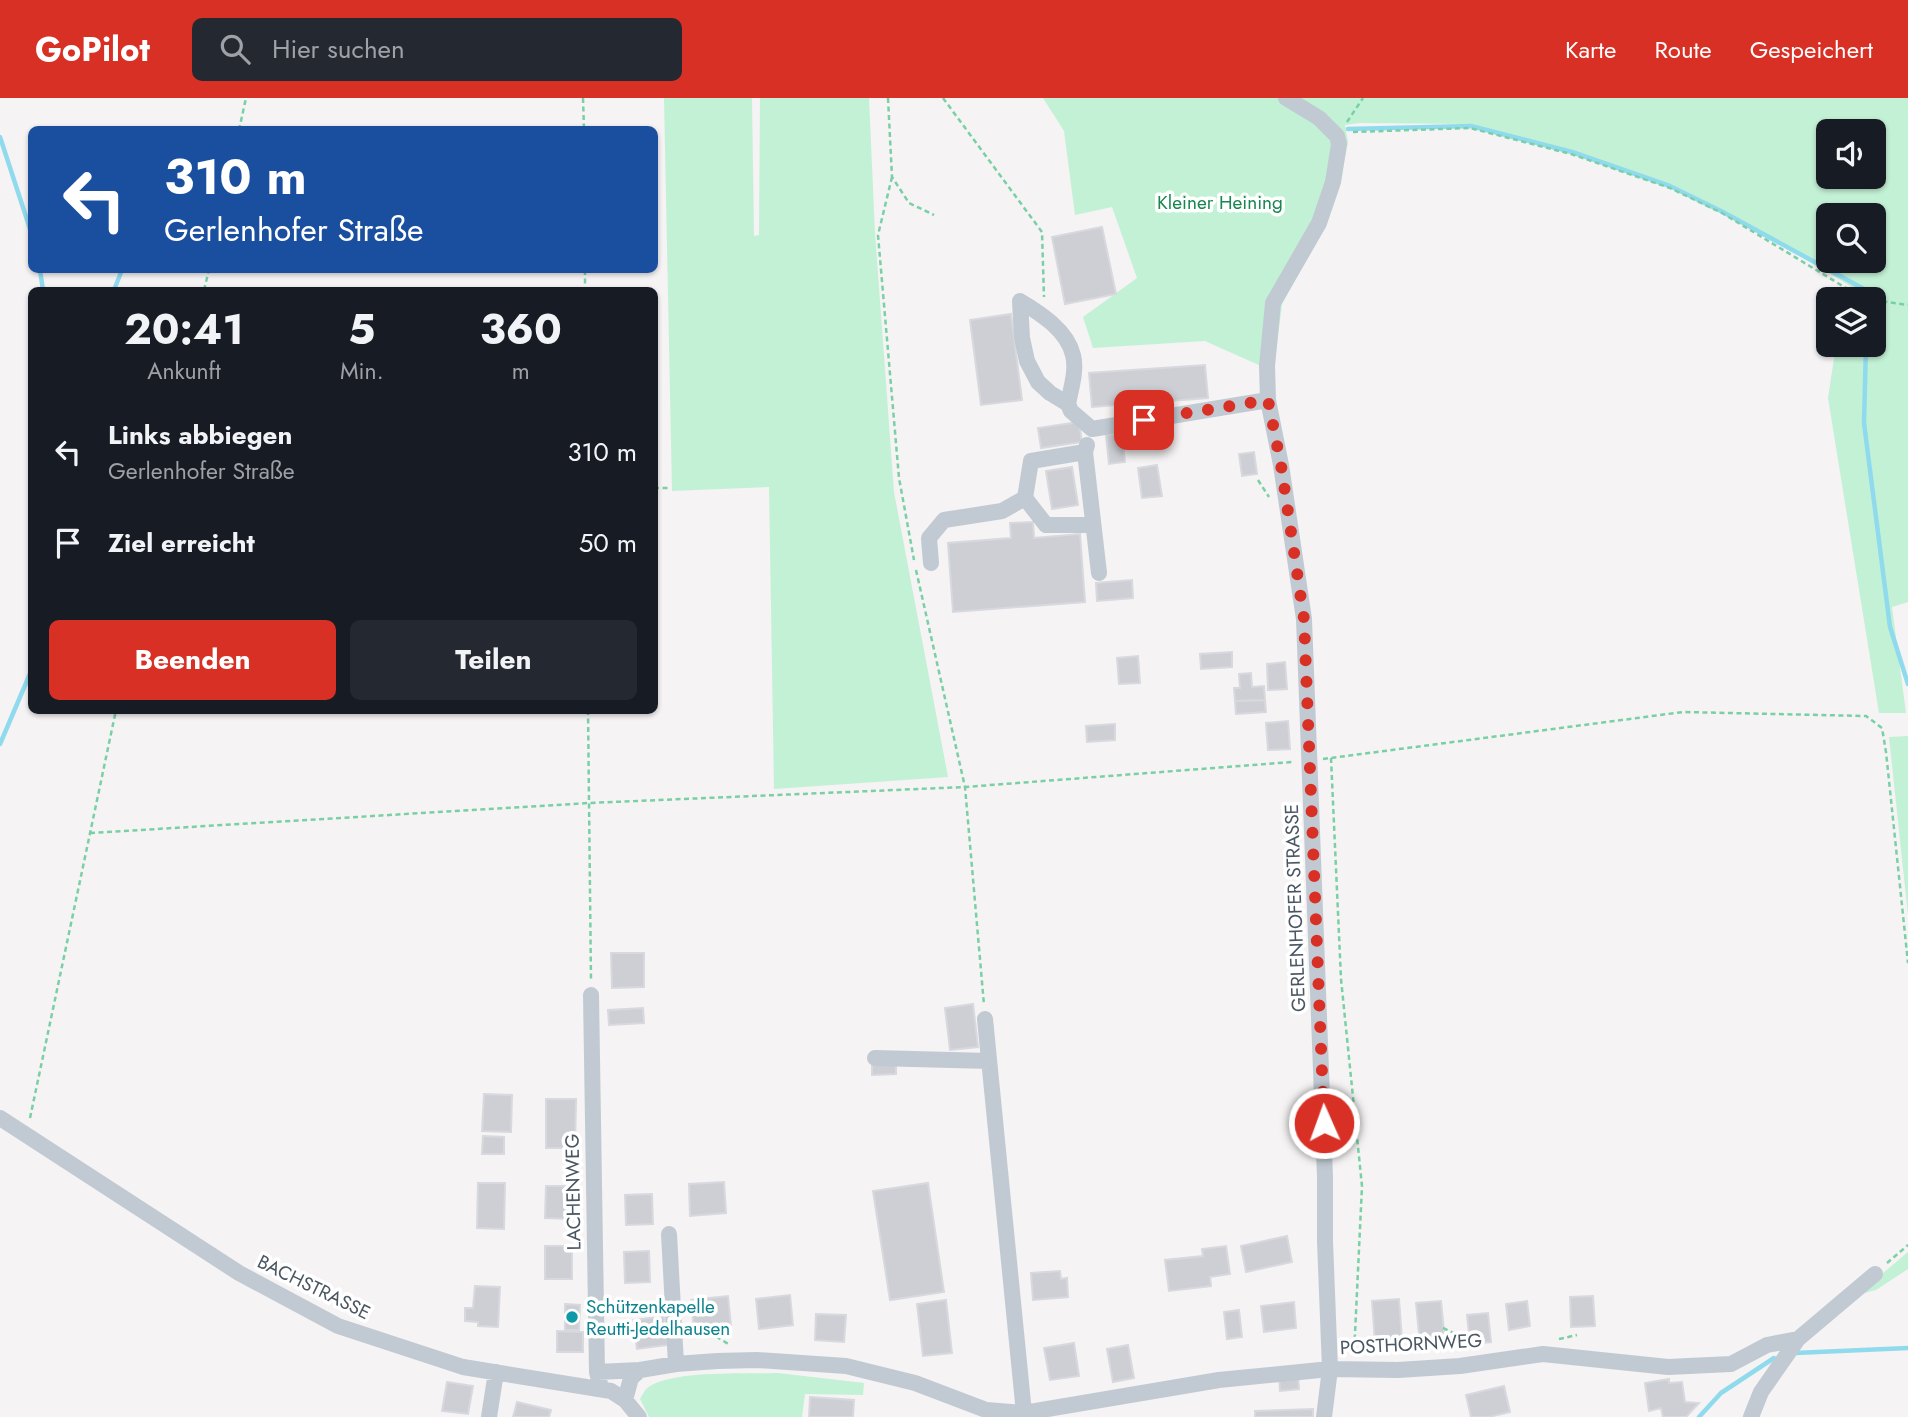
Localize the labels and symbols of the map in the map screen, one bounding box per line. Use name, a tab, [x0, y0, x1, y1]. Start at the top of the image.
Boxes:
park label: Kleiner Heining	[1157, 189, 1283, 216]
pin	[1114, 390, 1174, 450]
street label: GERLENHOFER STRASSE	[1278, 804, 1312, 1012]
position arrow	[1287, 1086, 1361, 1160]
street label: LACHENWEG	[558, 1133, 588, 1251]
street label: BACHSTRASSE	[253, 1248, 375, 1326]
place label: Schützenkapelle Reutti-Jedelhausen	[586, 1293, 730, 1342]
marker: Schützenkapelle Reutti-Jedelhausen	[564, 1309, 580, 1325]
street label: POSTHORNWEG	[1339, 1327, 1483, 1361]

